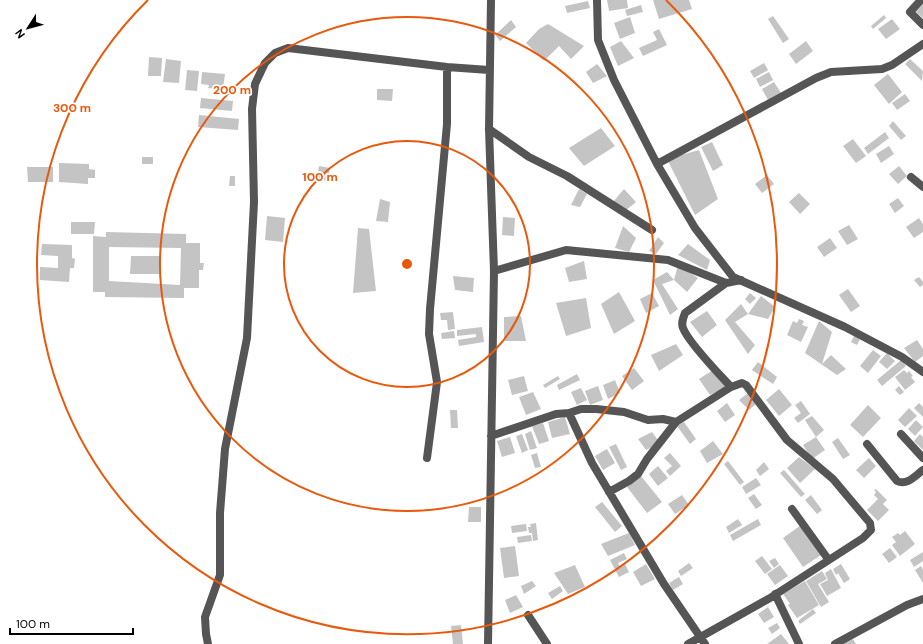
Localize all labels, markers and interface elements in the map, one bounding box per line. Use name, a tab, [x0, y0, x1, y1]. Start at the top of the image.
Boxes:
north arrow	[8, 8, 48, 48]
text: N	[12, 27, 28, 41]
text: 200 m	[213, 82, 251, 98]
text: 300 m	[53, 100, 91, 116]
text: 100 m	[302, 169, 338, 185]
centre of rings	[400, 257, 414, 271]
scale bar	[10, 610, 133, 636]
text: 100 m	[16, 616, 50, 632]

